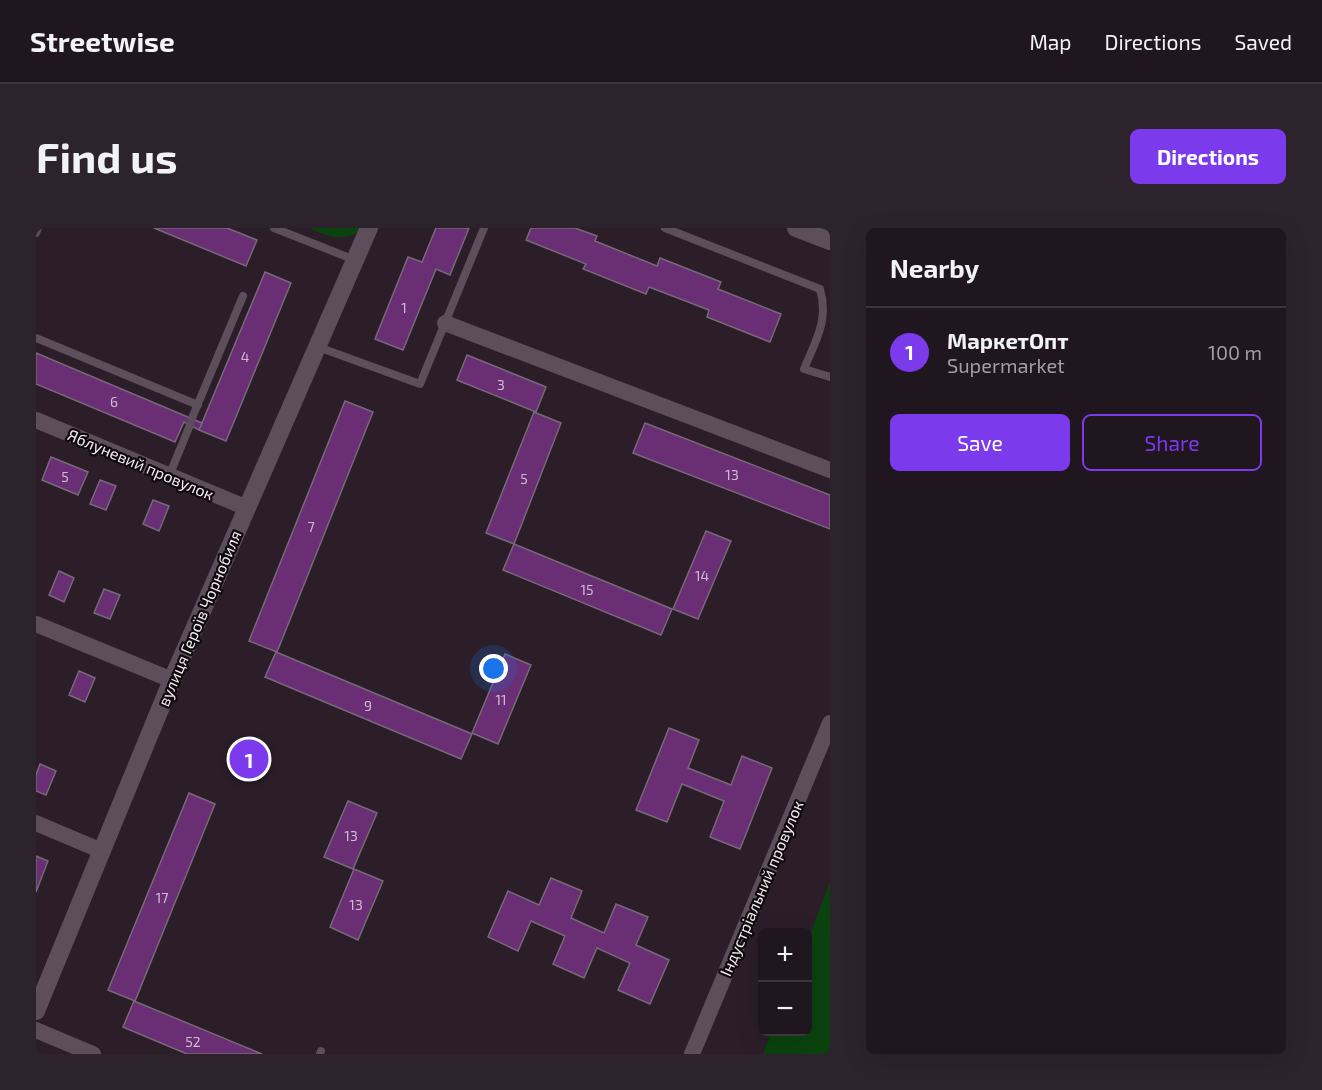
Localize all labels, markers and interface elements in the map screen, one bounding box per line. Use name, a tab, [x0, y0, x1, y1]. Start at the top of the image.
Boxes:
text: Streetwise	[30, 24, 175, 58]
text: Map	[1029, 29, 1072, 54]
text: Directions	[1105, 29, 1201, 54]
text: Saved	[1234, 29, 1292, 54]
button: Directions	[1130, 129, 1286, 184]
text: Find us	[36, 131, 178, 181]
text: Nearby	[890, 252, 979, 283]
house number: 1	[401, 299, 407, 316]
text: МаркетОпт	[947, 327, 1069, 353]
text: 1	[905, 340, 914, 364]
text: 100 m	[1208, 340, 1262, 364]
house number: 4	[241, 348, 249, 365]
text: Supermarket	[947, 353, 1065, 377]
house number: 3	[497, 376, 505, 393]
house number: 6	[110, 393, 118, 410]
button: Save	[890, 414, 1070, 471]
button: Share	[1082, 414, 1262, 471]
street label: Яблуневий провулок	[65, 425, 217, 504]
house number: 13	[725, 466, 739, 483]
house number: 5	[61, 468, 69, 485]
house number: 5	[520, 470, 528, 487]
house number: 7	[307, 518, 315, 535]
street label: вулиця Героїв Чорнобиля	[153, 527, 246, 709]
house number: 14	[695, 567, 709, 584]
house number: 15	[580, 581, 594, 598]
your location	[479, 654, 508, 683]
house number: 11	[495, 691, 507, 708]
house number: 9	[364, 697, 372, 714]
pin: 1	[230, 736, 268, 782]
street label: Індустріальний провулок	[715, 797, 808, 979]
house number: 13	[344, 827, 358, 844]
house number: 17	[156, 889, 168, 906]
house number: 13	[349, 896, 363, 913]
map controls	[758, 928, 812, 1036]
button: +	[758, 928, 812, 982]
button: −	[758, 982, 812, 1036]
house number: 52	[185, 1033, 201, 1050]

